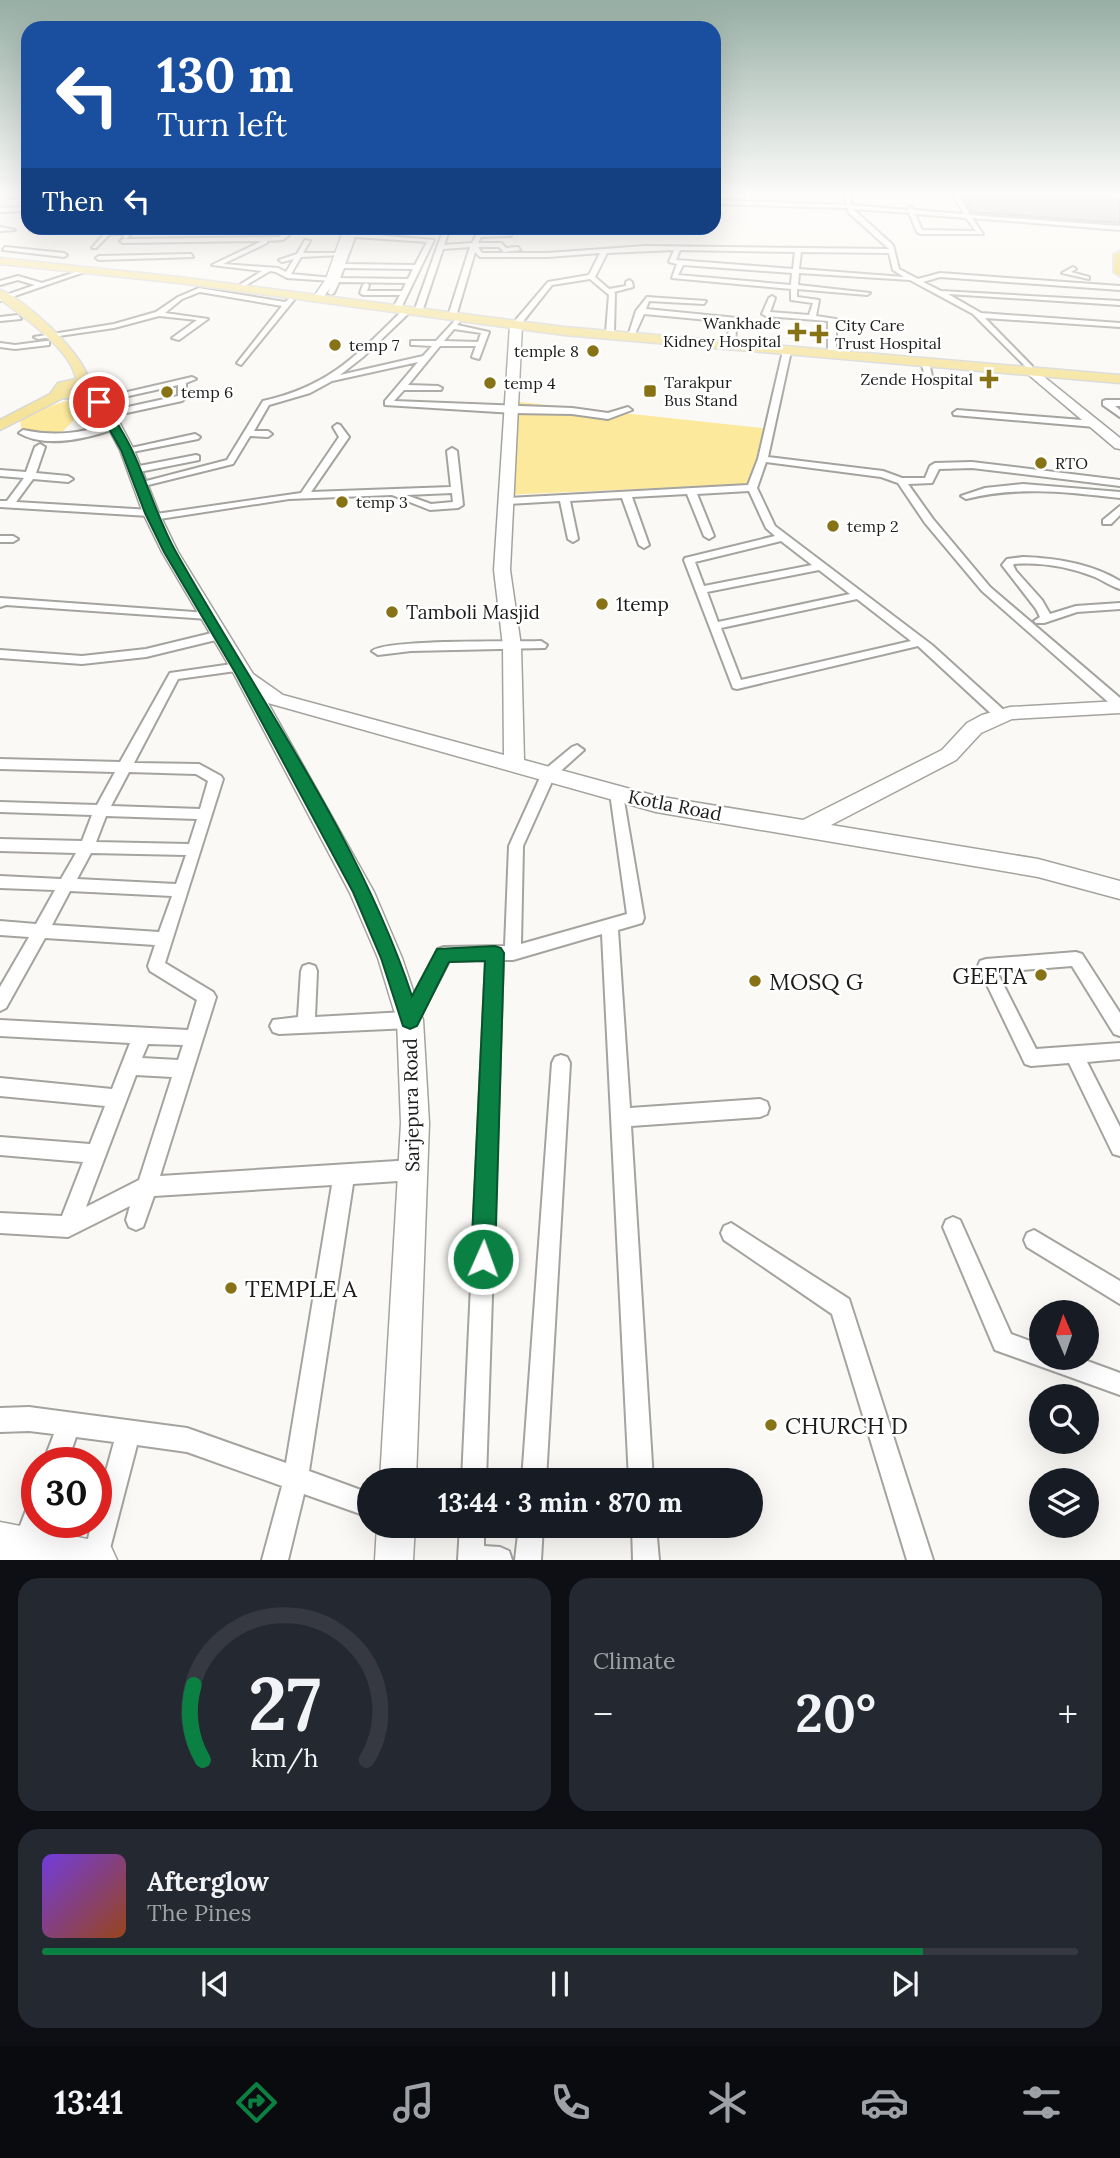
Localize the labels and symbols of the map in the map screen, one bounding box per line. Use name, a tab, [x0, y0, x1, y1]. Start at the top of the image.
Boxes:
place label: Wankhade Kidney Hospital	[663, 313, 781, 351]
place label: City Care Trust Hospital	[835, 315, 941, 353]
marker: Wankhade Kidney Hospital	[787, 322, 807, 342]
marker: City Care Trust Hospital	[809, 324, 829, 344]
place label: temp 7	[349, 335, 400, 355]
marker: temp 7	[327, 337, 343, 353]
place label: temple 8	[514, 341, 579, 361]
marker: temple 8	[585, 343, 601, 359]
place label: Zende Hospital	[860, 369, 973, 389]
marker: Zende Hospital	[979, 369, 999, 389]
pin	[69, 372, 129, 432]
place label: Tarakpur Bus Stand	[664, 372, 738, 410]
place label: temp 4	[504, 373, 556, 393]
marker: temp 4	[482, 375, 498, 391]
place label: temp 6	[181, 382, 233, 402]
marker: Tarakpur Bus Stand	[642, 383, 658, 399]
marker: temp 6	[159, 384, 175, 400]
place label: RTO	[1055, 453, 1088, 473]
marker: RTO	[1033, 455, 1049, 471]
place label: temp 3	[356, 492, 408, 512]
marker: temp 3	[334, 494, 350, 510]
place label: temp 2	[847, 516, 899, 536]
marker: temp 2	[825, 518, 841, 534]
place label: 1temp	[616, 592, 669, 616]
marker: 1temp	[594, 596, 610, 612]
place label: Tamboli Masjid	[406, 600, 540, 624]
marker: Tamboli Masjid	[384, 604, 400, 620]
street label: Kotla Road	[626, 784, 724, 826]
place label: GEETA	[952, 961, 1028, 990]
place label: MOSQ G	[769, 967, 864, 996]
marker: GEETA	[1033, 967, 1049, 983]
marker: MOSQ G	[747, 973, 763, 989]
street label: Sarjepura Road	[398, 1038, 424, 1172]
position arrow	[446, 1222, 520, 1296]
place label: TEMPLE A	[245, 1274, 358, 1303]
marker: TEMPLE A	[223, 1280, 239, 1296]
north arrow	[1029, 1300, 1099, 1370]
place label: CHURCH D	[785, 1411, 908, 1440]
marker: CHURCH D	[763, 1417, 779, 1433]
speed limit sign: 30	[21, 1447, 112, 1538]

